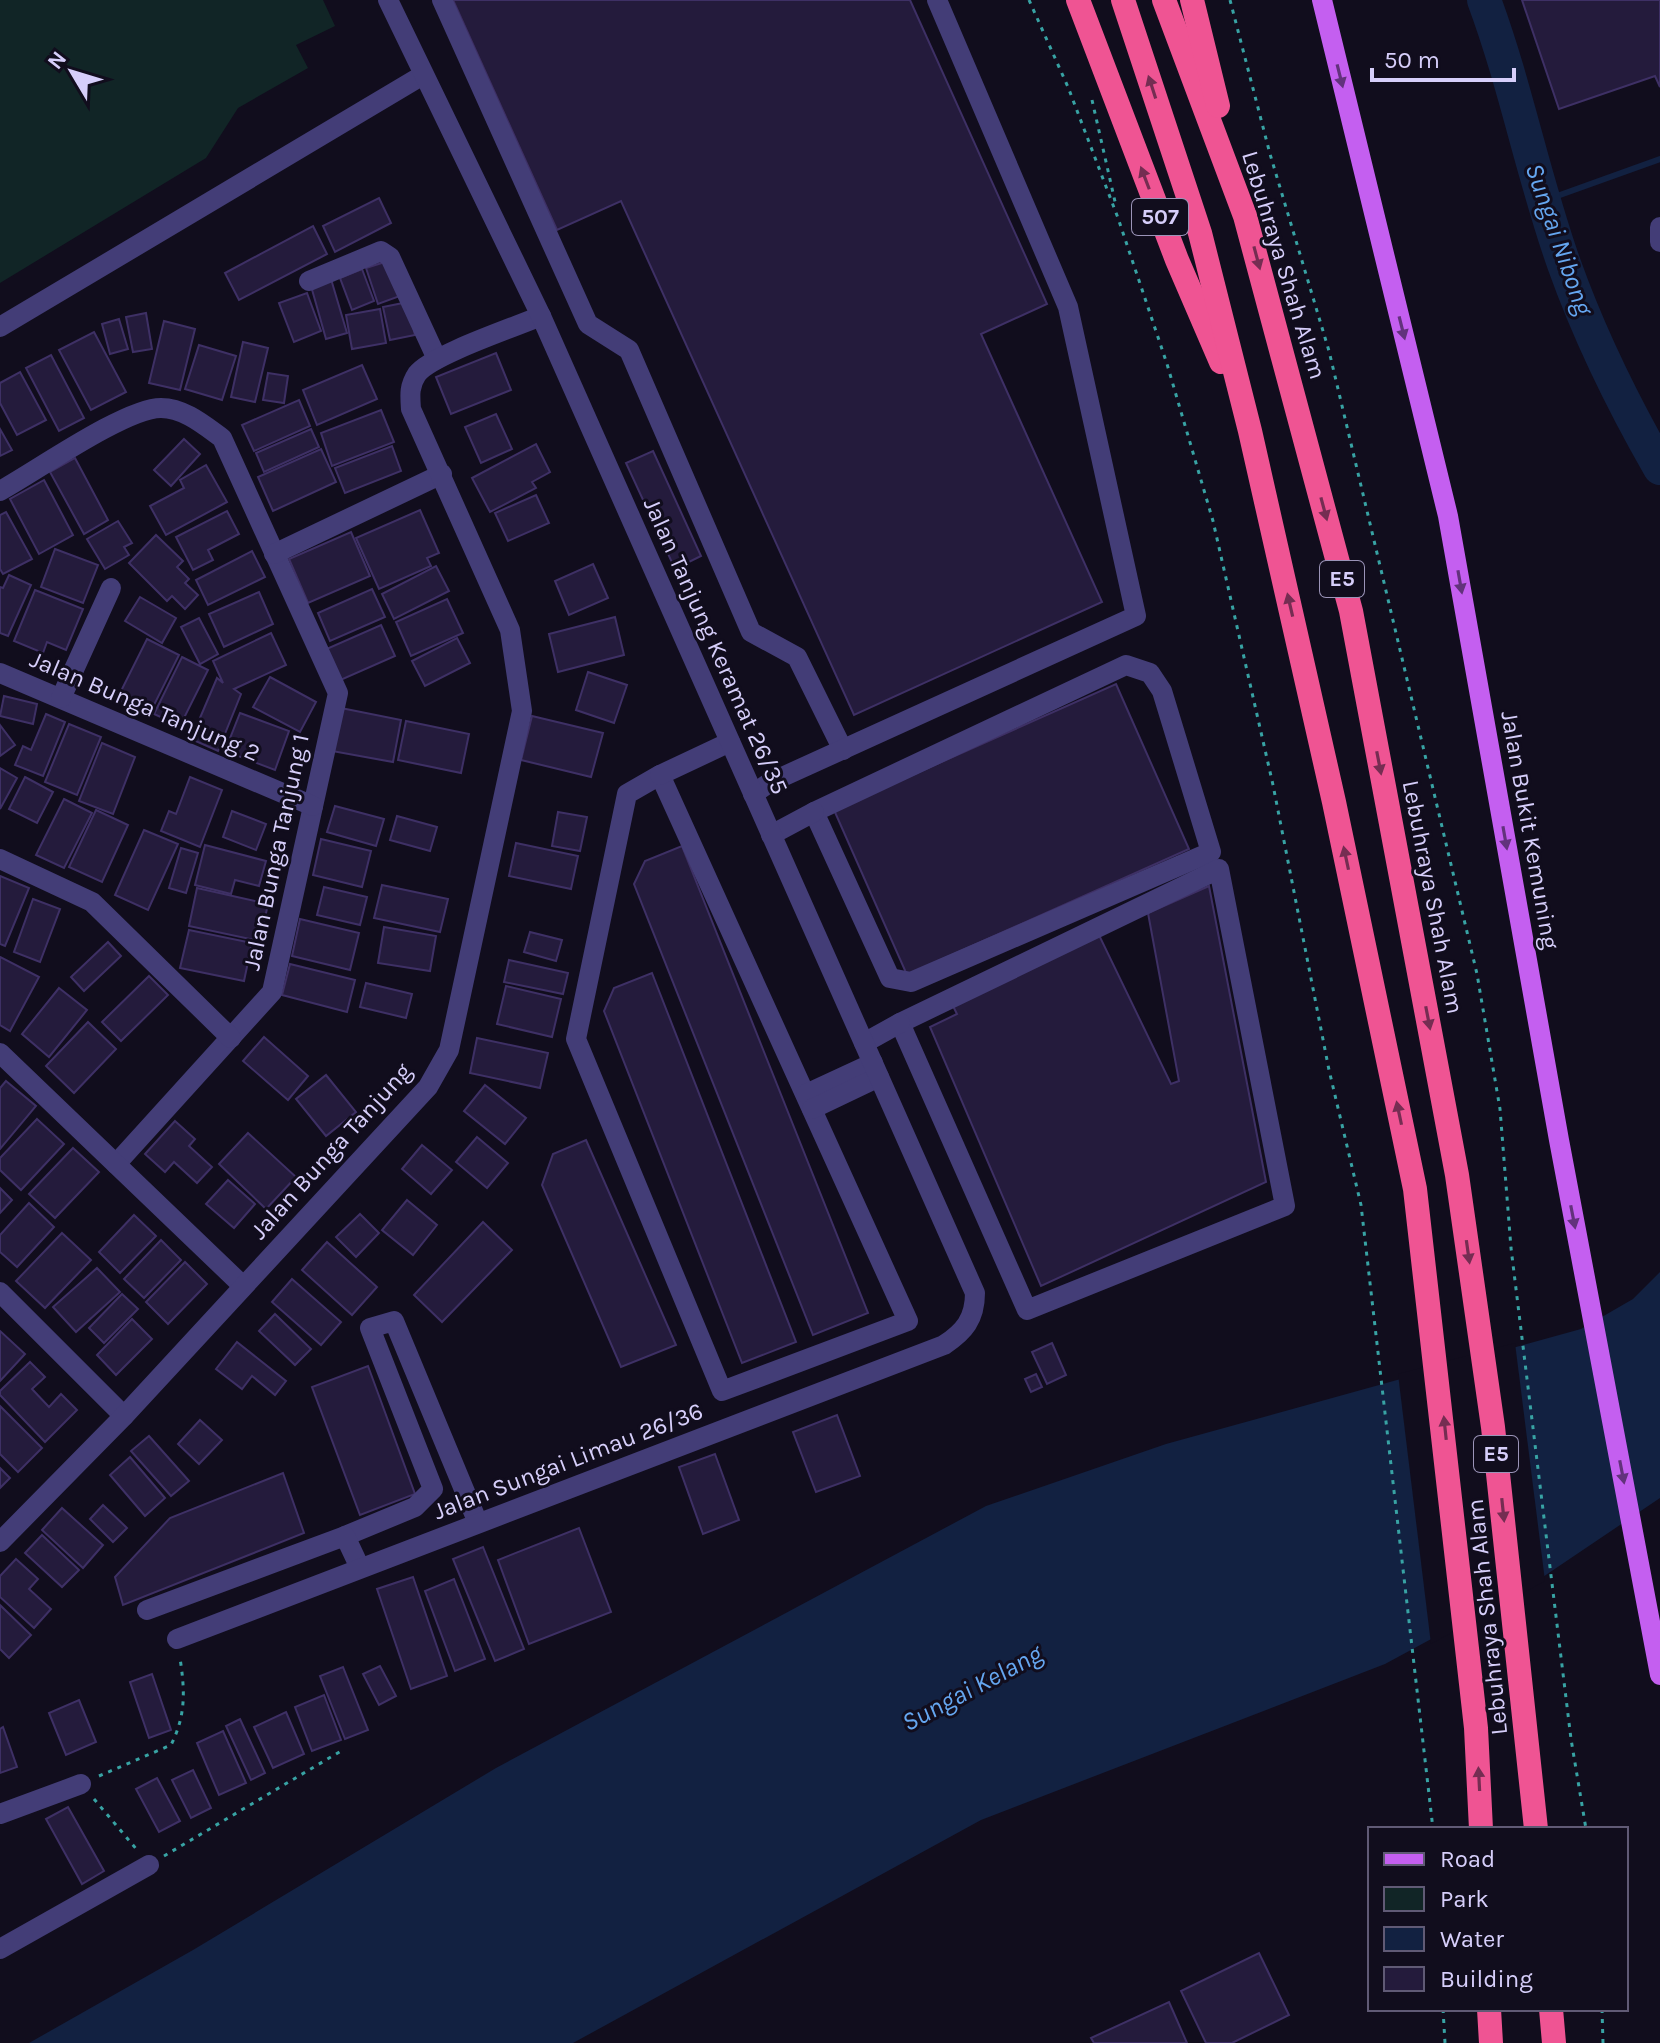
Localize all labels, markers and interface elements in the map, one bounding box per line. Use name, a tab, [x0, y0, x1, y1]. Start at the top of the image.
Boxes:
north arrow	[32, 32, 112, 112]
scale bar	[1372, 32, 1514, 82]
text: N	[42, 46, 72, 75]
text: 50 m	[1384, 46, 1440, 74]
one-way arrow	[1334, 63, 1347, 88]
one-way arrow	[1145, 74, 1158, 98]
street label: Lebuhraya Shah Alam	[1236, 147, 1332, 383]
water label: Sungai Nibong	[1519, 159, 1600, 320]
one-way arrow	[1138, 166, 1151, 190]
road number: 507	[1132, 199, 1188, 235]
one-way arrow	[1251, 245, 1263, 270]
one-way arrow	[1396, 316, 1409, 341]
street label: Jalan Tanjung Keramat 26/35	[638, 494, 794, 798]
one-way arrow	[1318, 496, 1330, 521]
road number: E5	[1320, 561, 1364, 597]
one-way arrow	[1454, 570, 1466, 595]
one-way arrow	[1283, 592, 1296, 617]
street label: Jalan Bunga Tanjung 2	[26, 645, 264, 767]
street label: Jalan Bukit Kemuning	[1495, 709, 1565, 952]
street label: Jalan Bunga Tanjung 1	[237, 731, 315, 973]
one-way arrow	[1374, 750, 1386, 775]
street label: Lebuhraya Shah Alam	[1397, 778, 1469, 1016]
one-way arrow	[1499, 826, 1511, 851]
one-way arrow	[1339, 846, 1352, 871]
one-way arrow	[1422, 1006, 1434, 1031]
street label: Jalan Bunga Tanjung	[245, 1057, 418, 1245]
one-way arrow	[1392, 1100, 1405, 1125]
one-way arrow	[1567, 1205, 1580, 1230]
one-way arrow	[1462, 1240, 1475, 1265]
street label: Jalan Sungai Limau 26/36	[429, 1397, 707, 1525]
one-way arrow	[1438, 1415, 1451, 1440]
road number: E5	[1474, 1436, 1518, 1472]
one-way arrow	[1616, 1460, 1628, 1485]
street label: Lebuhraya Shah Alam	[1461, 1498, 1513, 1736]
one-way arrow	[1496, 1498, 1509, 1523]
water label: Sungai Kelang	[896, 1637, 1049, 1738]
one-way arrow	[1472, 1766, 1485, 1791]
legend	[1368, 1827, 1628, 2011]
text: Road	[1440, 1845, 1495, 1873]
text: Park	[1440, 1885, 1489, 1913]
text: Water	[1440, 1925, 1504, 1953]
text: Building	[1440, 1965, 1533, 1993]

